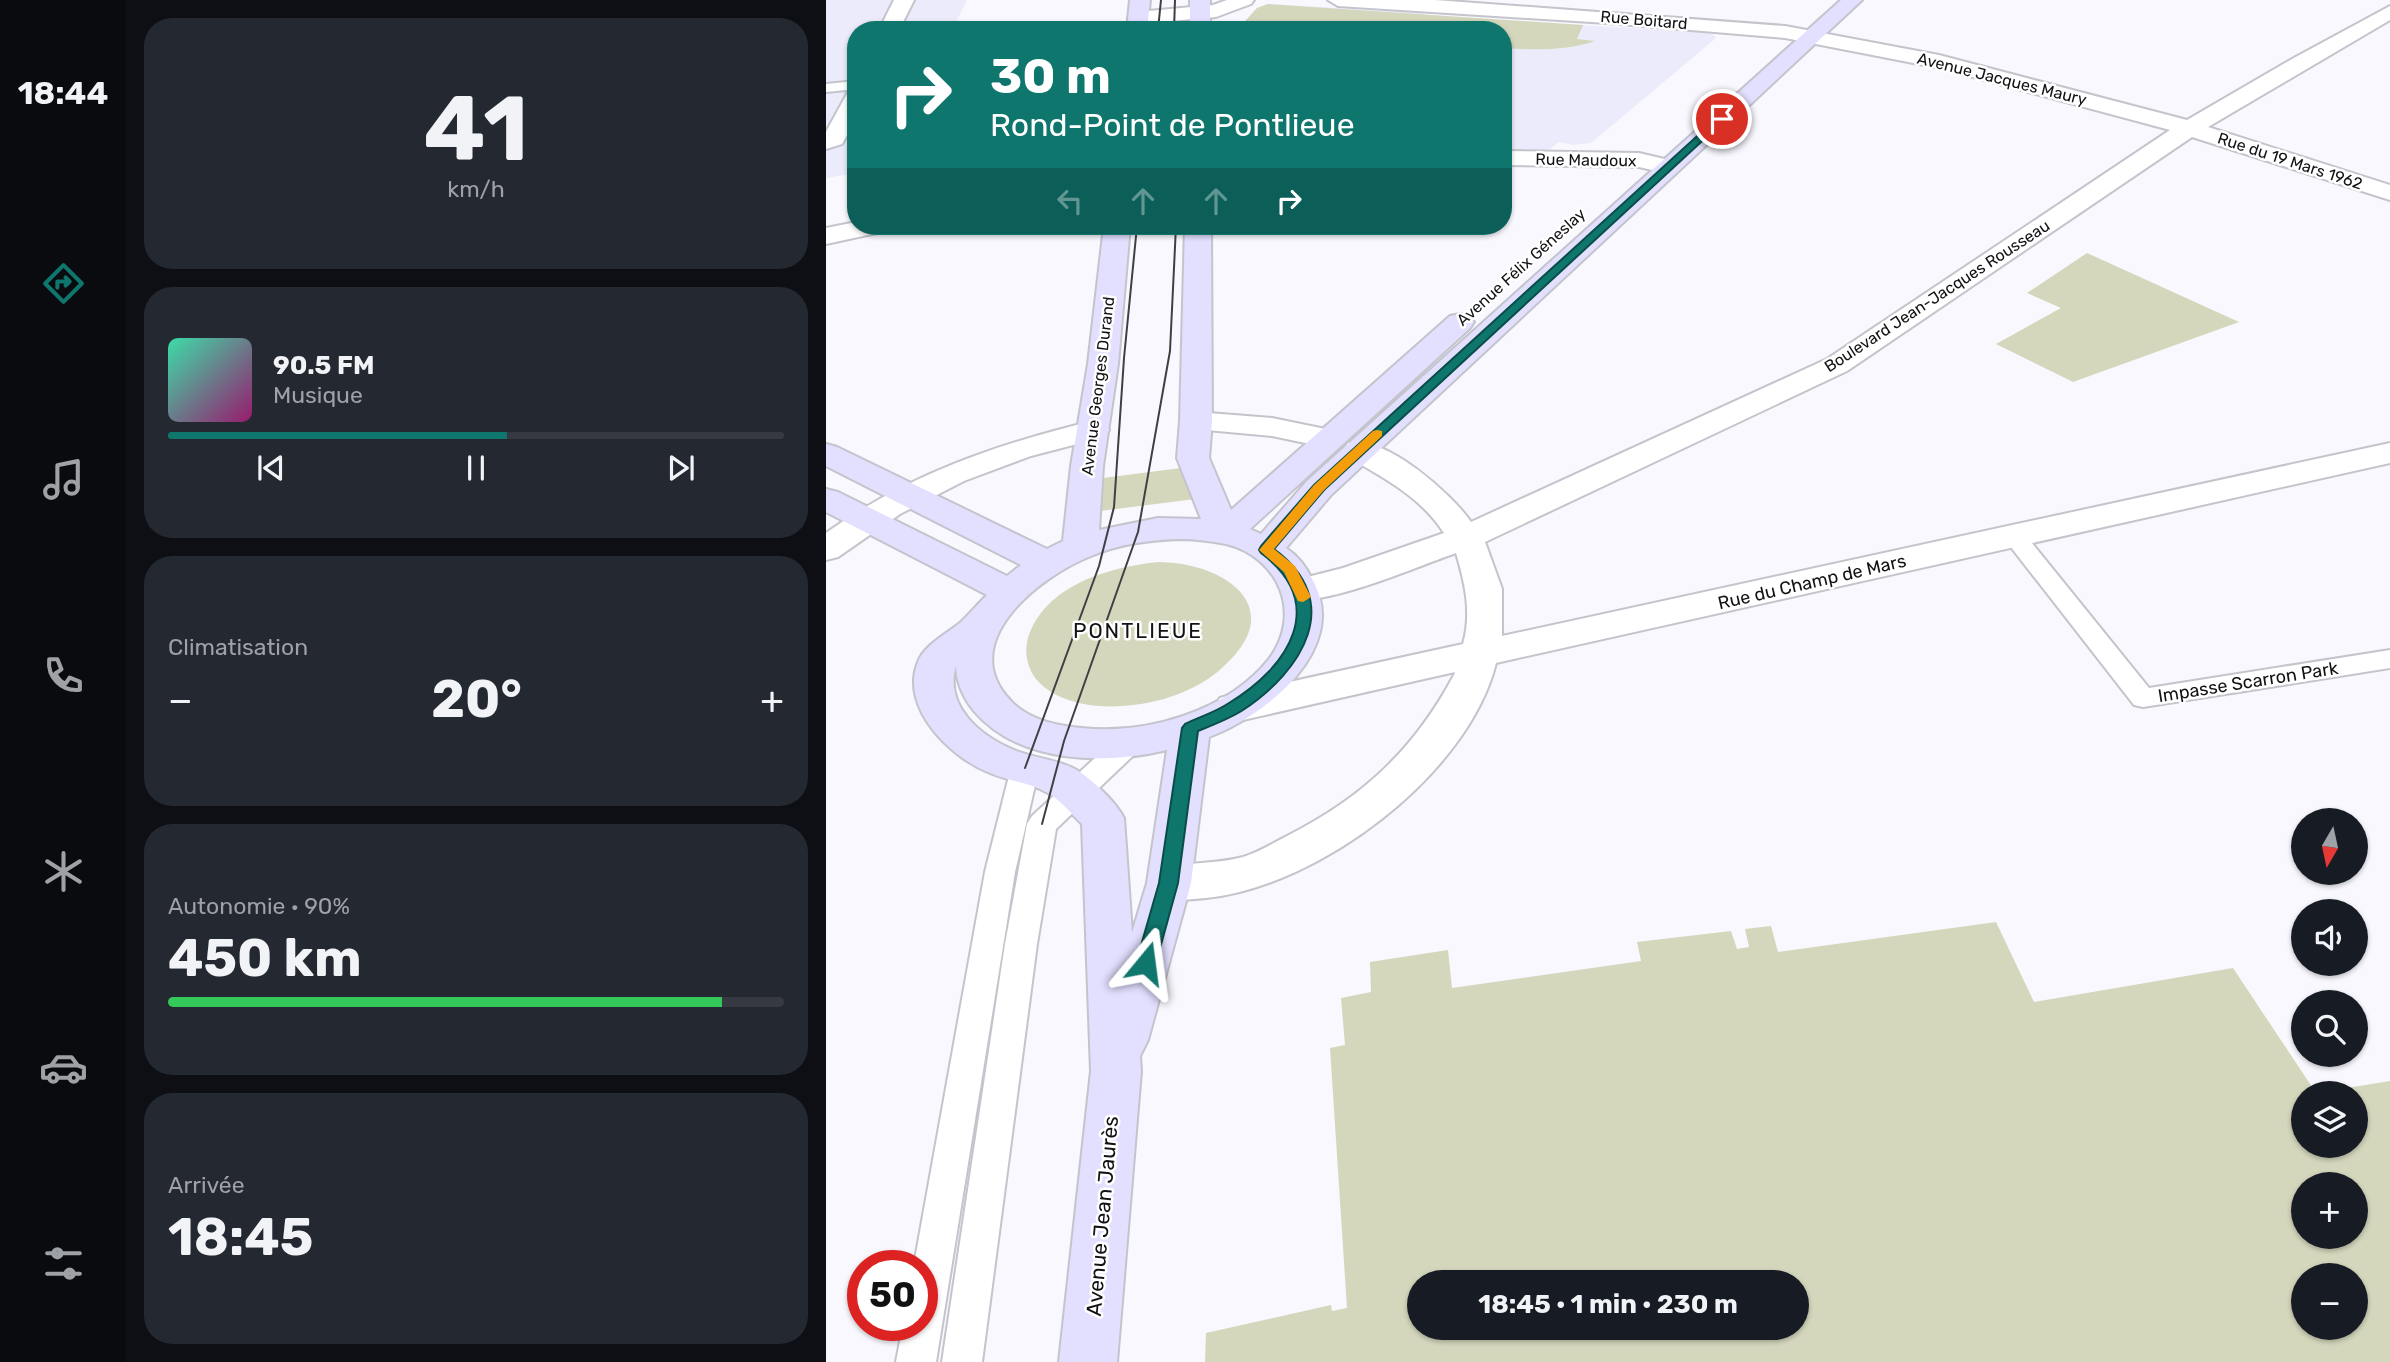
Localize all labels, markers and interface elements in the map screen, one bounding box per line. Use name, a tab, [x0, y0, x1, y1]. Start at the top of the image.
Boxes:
street label: Rue Boitard	[1600, 7, 1688, 33]
text: 30 m	[990, 47, 1111, 105]
icon: right	[875, 49, 966, 140]
street label: Avenue Jacques Maury	[1915, 49, 2089, 109]
text: 18:44	[18, 74, 108, 112]
text: 41	[423, 75, 529, 183]
pin	[1692, 89, 1752, 149]
icon: arrive	[1703, 100, 1741, 138]
text: Rond-Point de Pontlieue	[990, 106, 1355, 144]
street label: Rue du 19 Mars 1962	[2215, 129, 2365, 193]
street label: Rue Maudoux	[1535, 150, 1637, 170]
text: km/h	[447, 175, 505, 203]
icon: left	[1051, 182, 1089, 220]
icon: ahead	[1124, 182, 1162, 220]
icon: ahead	[1197, 182, 1235, 220]
icon: right	[1270, 182, 1308, 220]
street label: Avenue Félix Géneslay	[1453, 204, 1589, 330]
street label: Boulevard Jean-Jacques Rousseau	[1821, 216, 2053, 376]
icon: directions	[39, 259, 88, 308]
street label: Avenue Georges Durand	[1078, 295, 1118, 477]
text: 90.5 FM	[273, 350, 374, 381]
text: Musique	[273, 381, 363, 409]
icon: previous	[252, 449, 290, 487]
icon: pause	[457, 449, 495, 487]
icon: next	[662, 449, 700, 487]
icon: music	[39, 455, 88, 504]
street label: Rue du Champ de Mars	[1716, 550, 1908, 614]
district label: PONTLIEUE	[1073, 618, 1203, 643]
text: Climatisation	[168, 633, 308, 661]
icon: phone	[39, 651, 88, 700]
street label: Impasse Scarron Park	[2156, 657, 2340, 707]
text: 20°	[431, 668, 522, 730]
text: −	[168, 677, 193, 723]
text: +	[760, 677, 784, 723]
north arrow	[2291, 808, 2368, 886]
map controls	[2291, 808, 2368, 1340]
icon: climate	[39, 847, 88, 896]
text: Autonomie · 90%	[168, 892, 350, 920]
button: sound	[2291, 899, 2368, 976]
position arrow	[1109, 926, 1183, 1000]
text: 450 km	[168, 927, 362, 989]
button: search	[2291, 990, 2368, 1067]
icon: car	[39, 1043, 88, 1092]
button: layers	[2291, 1081, 2368, 1158]
street label: Avenue Jean Jaurès	[1081, 1115, 1123, 1317]
text: Arrivée	[168, 1171, 245, 1199]
button: +	[2291, 1172, 2368, 1249]
text: 18:45	[168, 1206, 313, 1268]
icon: filters	[39, 1239, 88, 1288]
speed limit sign: 50	[847, 1250, 938, 1341]
button: −	[2291, 1263, 2368, 1340]
text: 18:45 · 1 min · 230 m	[1478, 1289, 1738, 1320]

